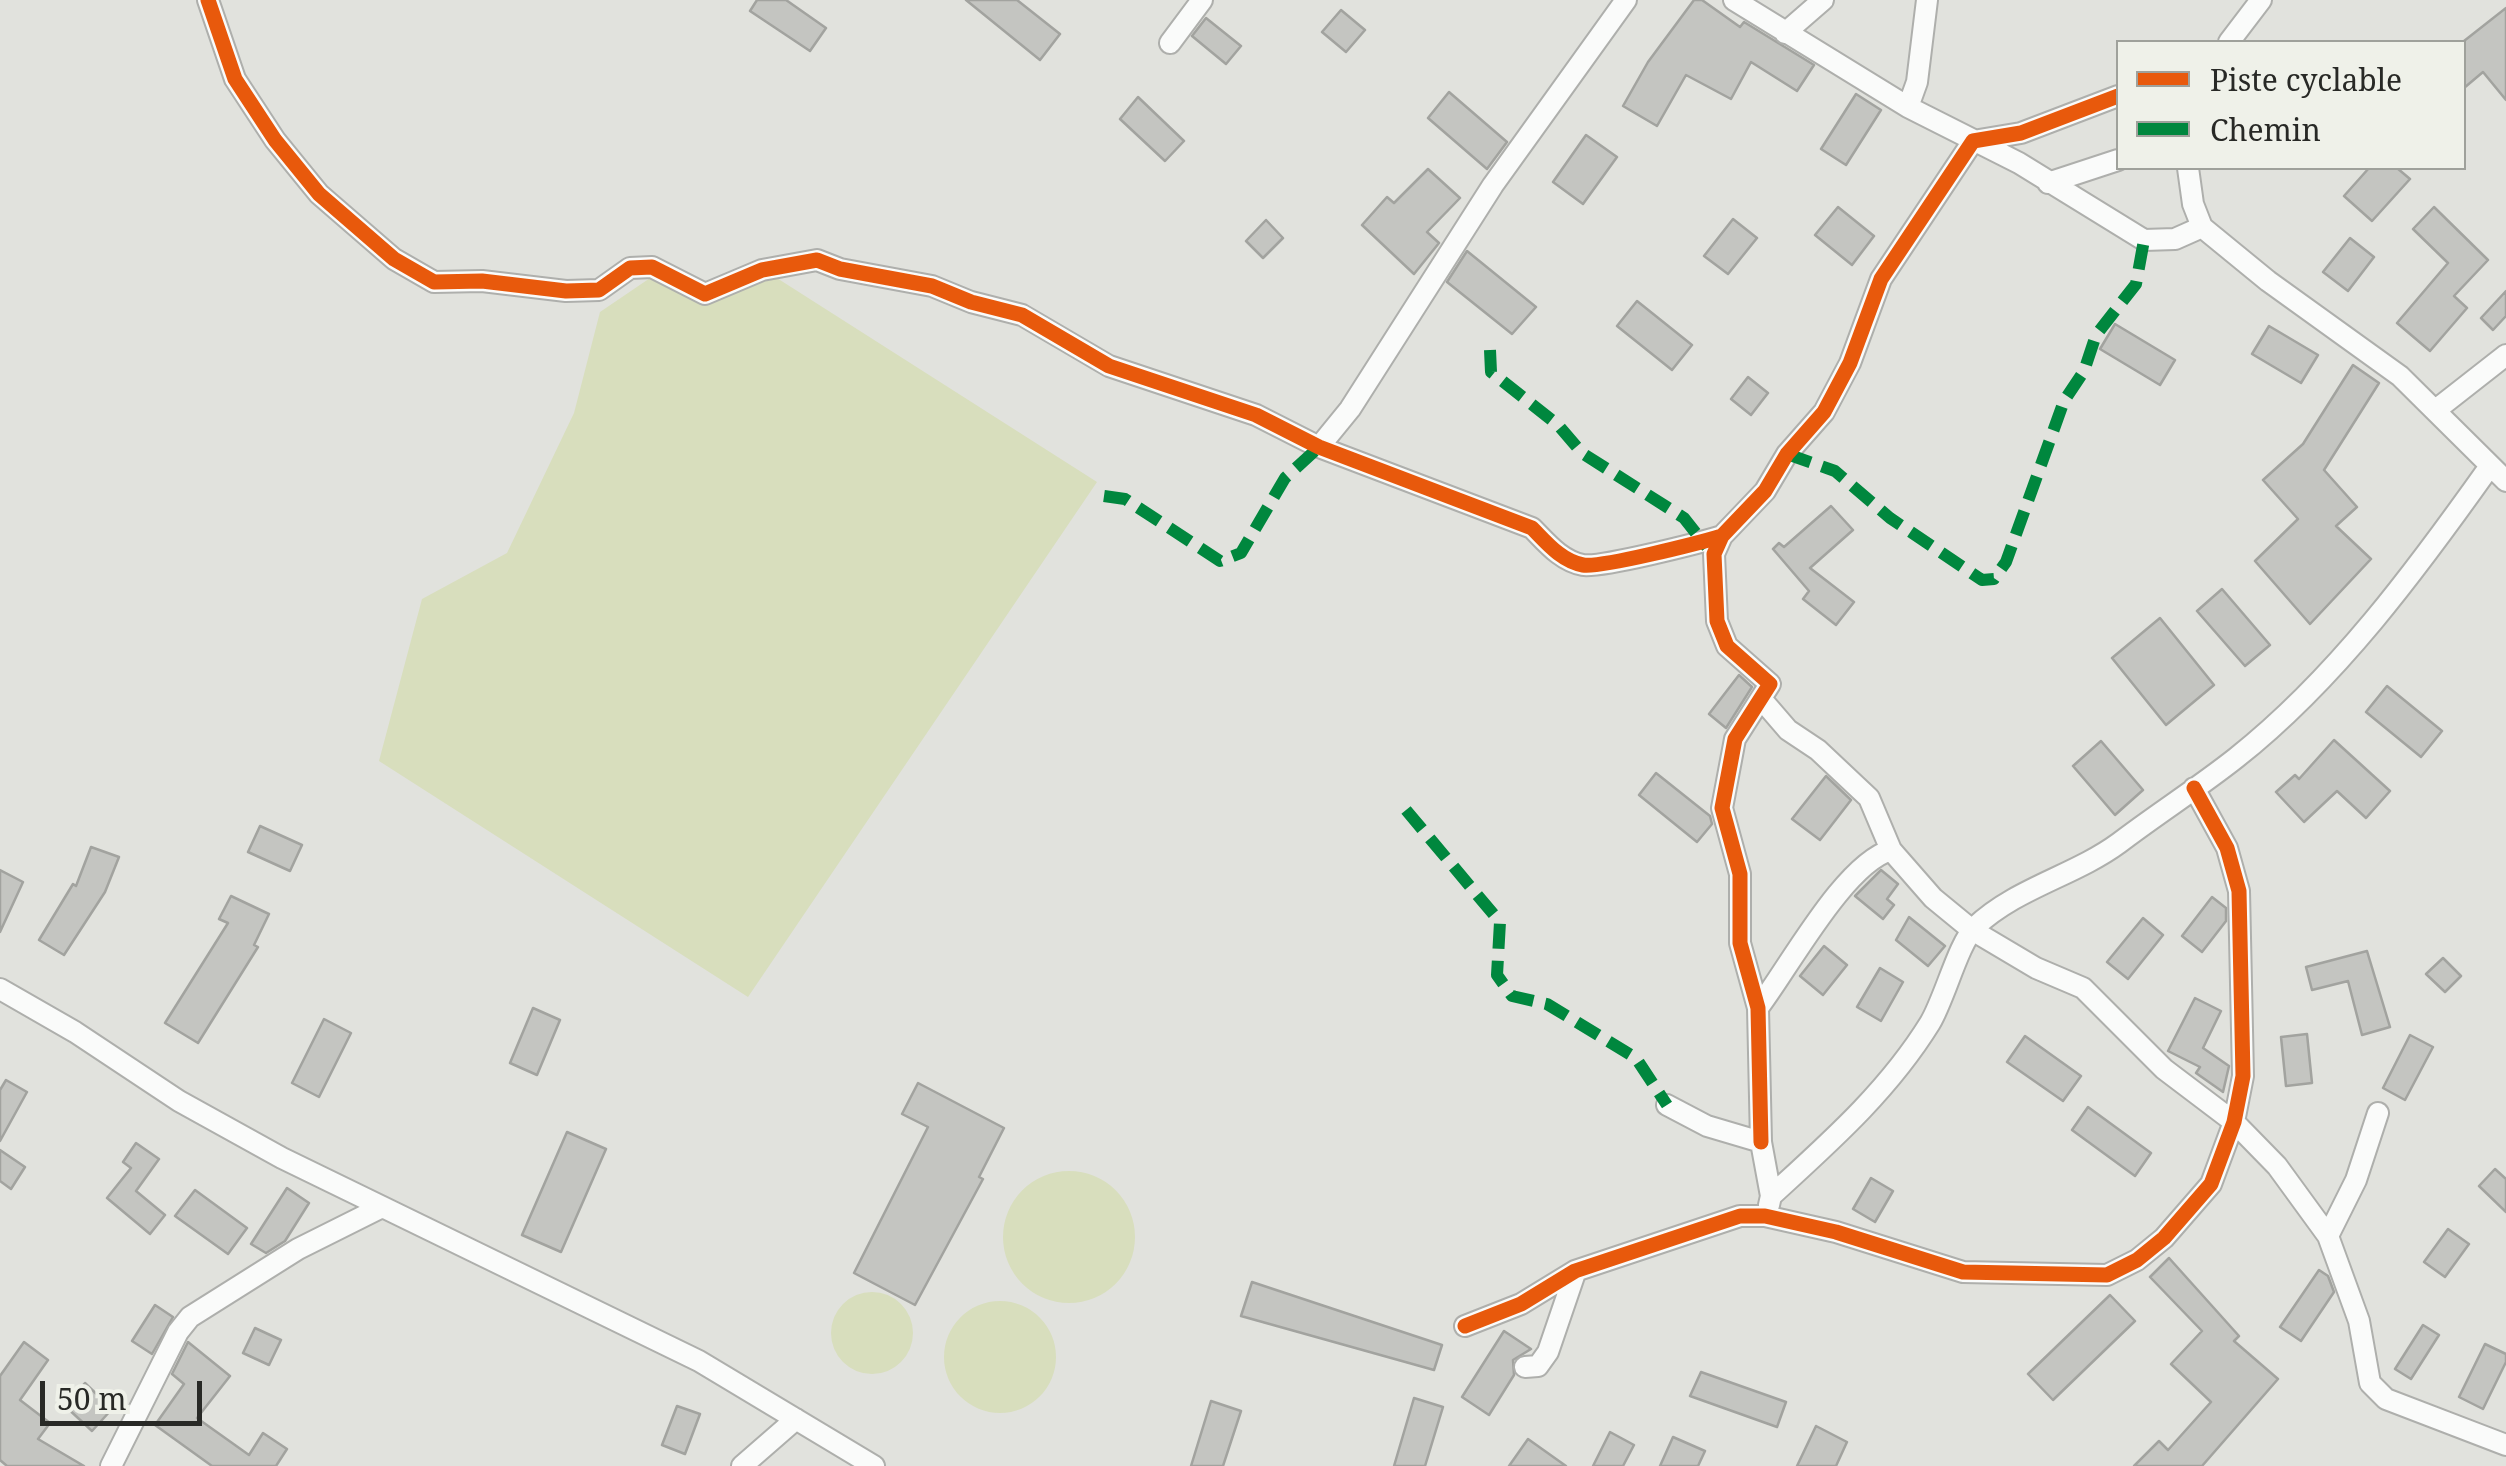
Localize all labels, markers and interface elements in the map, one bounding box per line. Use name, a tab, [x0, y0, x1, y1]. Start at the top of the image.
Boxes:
legend	[2116, 40, 2466, 170]
text: Piste cyclable	[2210, 59, 2402, 100]
text: Chemin	[2210, 109, 2321, 150]
scale bar	[45, 1361, 208, 1423]
text: 50 m	[57, 1378, 127, 1419]

